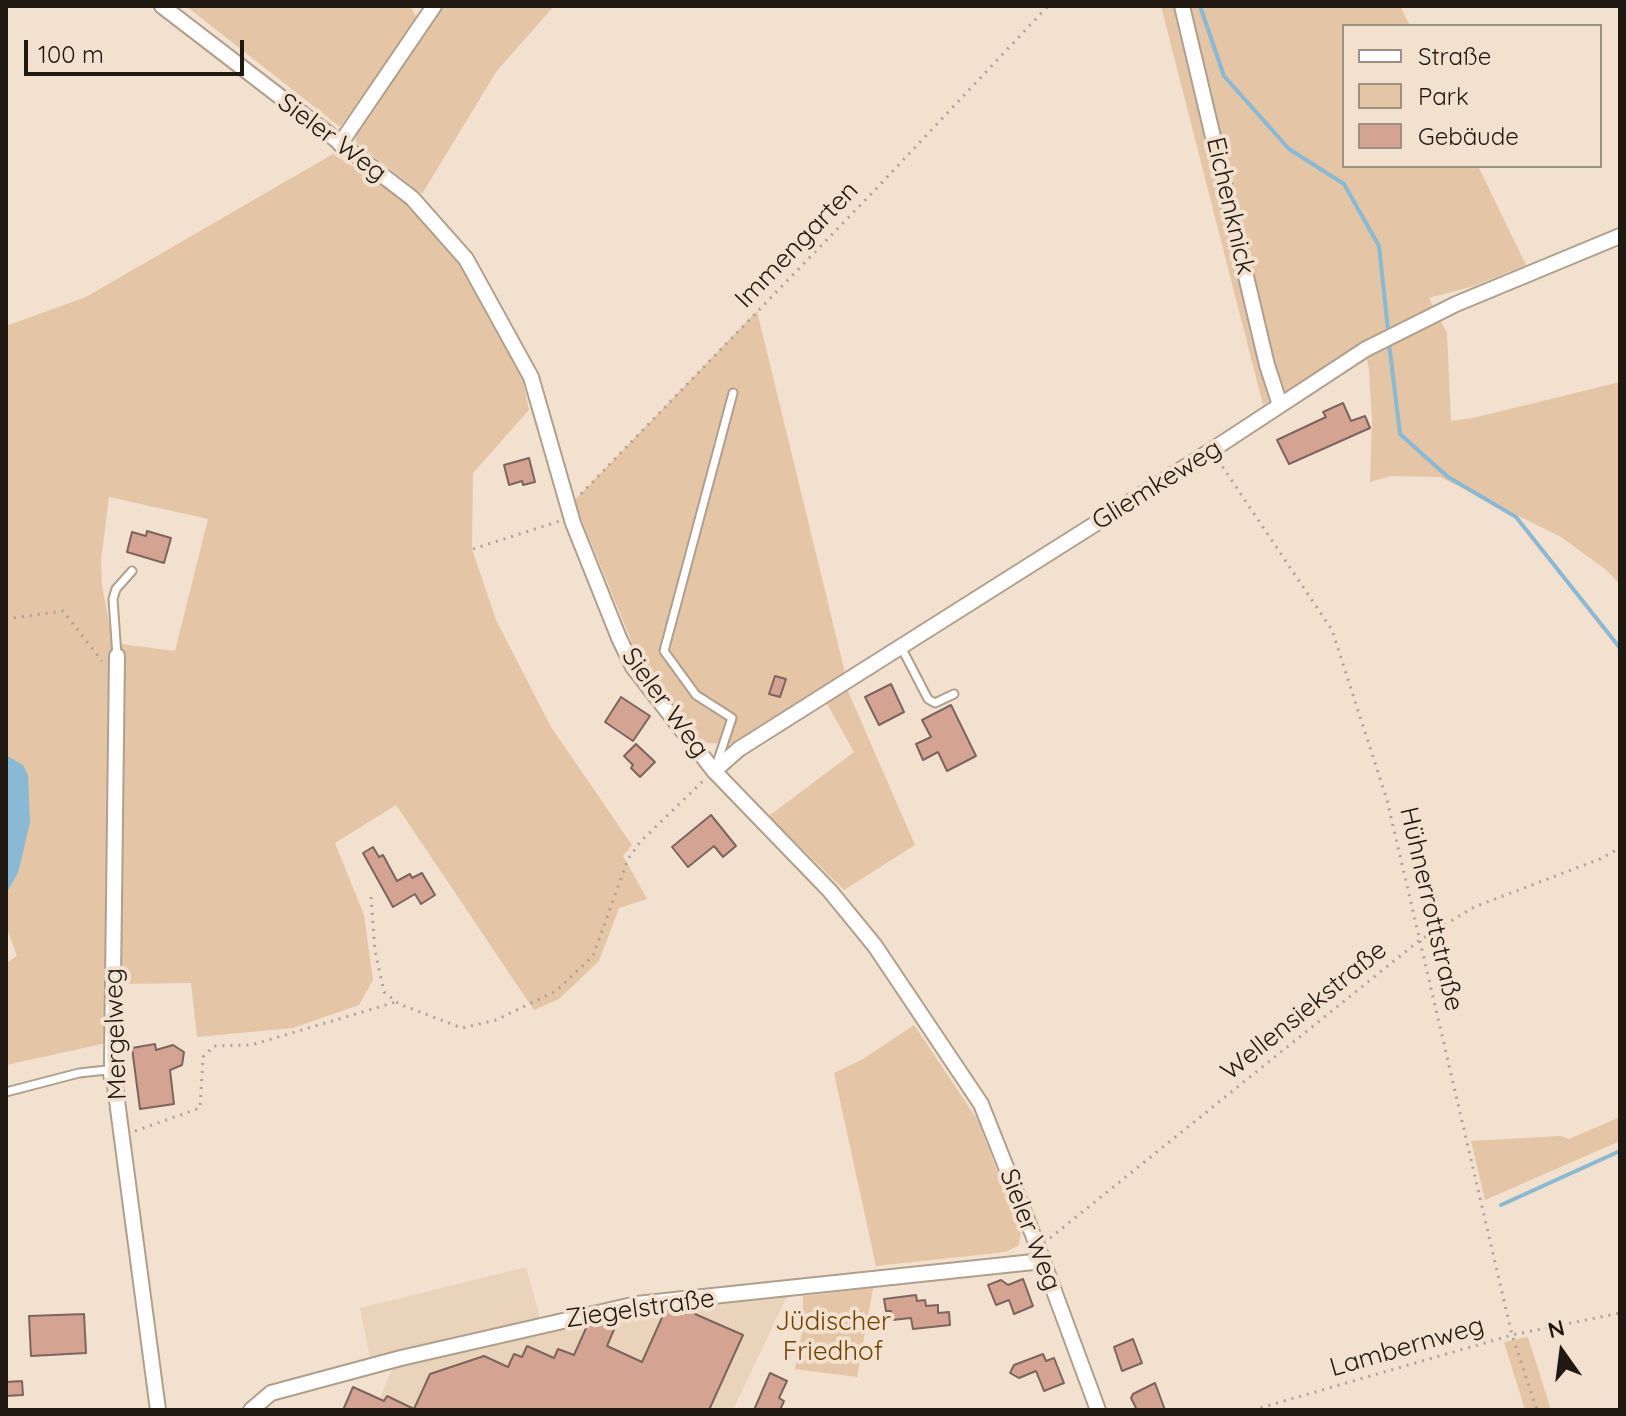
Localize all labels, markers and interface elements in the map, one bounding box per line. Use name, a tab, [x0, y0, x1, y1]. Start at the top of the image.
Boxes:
scale bar	[28, 24, 248, 74]
legend	[1342, 24, 1602, 168]
text: 100 m	[38, 39, 104, 69]
text: Straße	[1418, 41, 1491, 71]
text: Park	[1418, 81, 1469, 111]
street label: Sieler Weg	[272, 87, 392, 189]
text: Gebäude	[1418, 121, 1519, 151]
street label: Eichenknick	[1199, 134, 1261, 278]
street label: Immengarten	[729, 175, 865, 315]
street label: Gliemkeweg	[1087, 433, 1227, 537]
street label: Sieler Weg	[615, 642, 715, 764]
street label: Hühnerrottstraße	[1392, 804, 1470, 1014]
street label: Wellensiekstraße	[1215, 935, 1393, 1087]
street label: Mergelweg	[98, 967, 134, 1101]
street label: Sieler Weg	[993, 1165, 1067, 1295]
street label: Ziegelstraße	[563, 1283, 717, 1335]
park label: Jüdischer Friedhof	[775, 1306, 891, 1368]
street label: Lambernweg	[1326, 1310, 1488, 1384]
north arrow	[1522, 1312, 1602, 1392]
text: N	[1545, 1313, 1567, 1344]

